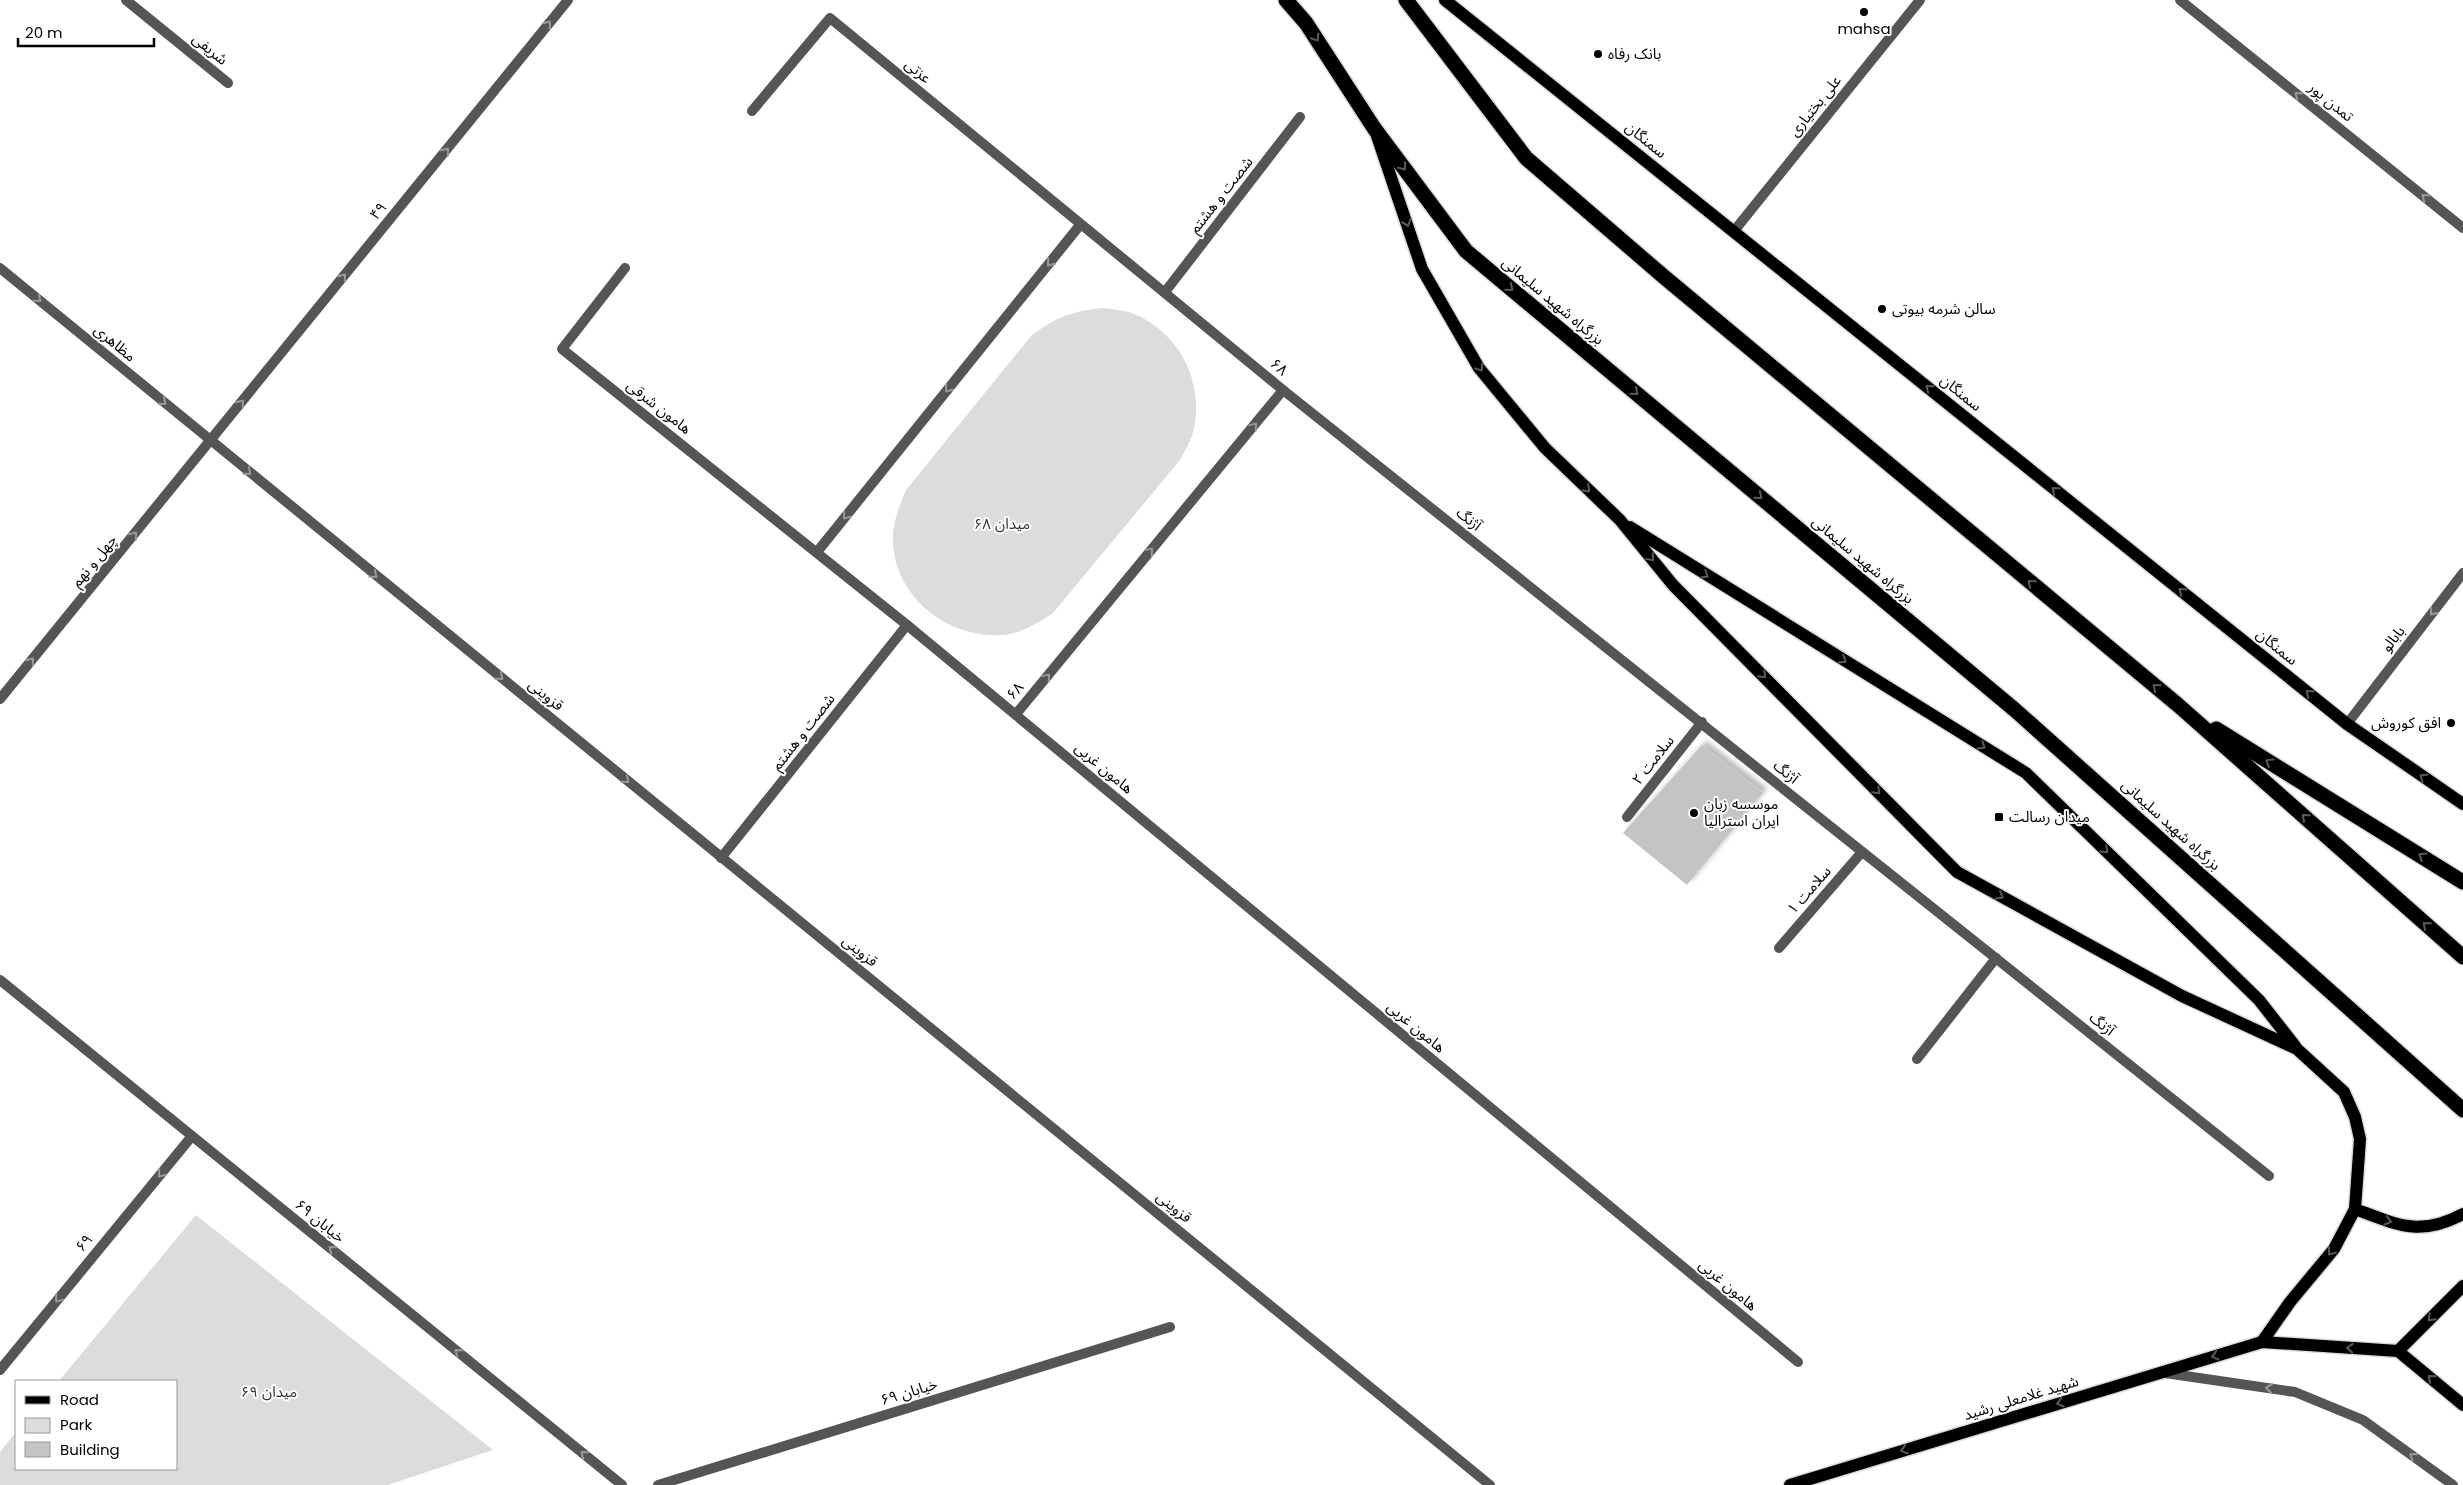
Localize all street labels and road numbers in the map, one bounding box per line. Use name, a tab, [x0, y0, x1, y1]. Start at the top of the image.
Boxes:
street label: شریفی	[188, 28, 233, 70]
street label: عزتی	[901, 53, 936, 88]
street label: علی بختیاری	[1783, 70, 1846, 141]
street label: تمدن پور	[2303, 76, 2358, 126]
street label: سمنگان	[1621, 116, 1672, 163]
street label: شصت و هشتم	[1184, 152, 1258, 238]
street label: ۴۹	[364, 197, 391, 224]
street label: بزرگراه شهید سلیمانی	[1498, 252, 1609, 350]
street label: مظاهری	[90, 319, 141, 366]
street label: ۶۸	[1266, 353, 1293, 380]
street label: سمنگان	[1936, 369, 1987, 416]
street label: هامون شرقی	[622, 375, 696, 439]
street label: آژنگ	[1452, 502, 1487, 536]
street label: بزرگراه شهید سلیمانی	[1808, 511, 1919, 609]
street label: چهل و نهم	[66, 530, 122, 592]
street label: بابالو	[2376, 621, 2409, 656]
street label: سمنگان	[2252, 623, 2303, 670]
street label: قزوینی	[524, 674, 569, 716]
street label: ۶۸	[1001, 677, 1028, 704]
street label: شصت و هشتم	[766, 689, 840, 775]
street label: سلامت ۲	[1627, 730, 1679, 789]
street label: هامون غربی	[1071, 737, 1138, 798]
street label: آژنگ	[1769, 755, 1804, 789]
street label: بزرگراه شهید سلیمانی	[2117, 774, 2226, 875]
street label: سلامت ۱	[1782, 861, 1836, 918]
street label: قزوینی	[838, 930, 883, 972]
street label: هامون غربی	[1383, 996, 1450, 1057]
street label: آژنگ	[2085, 1007, 2120, 1041]
street label: قزوینی	[1152, 1186, 1197, 1228]
street label: خیابان ۶۹	[291, 1194, 350, 1247]
street label: ۶۹	[70, 1229, 97, 1256]
street label: هامون غربی	[1695, 1254, 1762, 1315]
street label: شهید غلامعلی رشید	[1961, 1370, 2081, 1425]
street label: خیابان ۶۹	[878, 1373, 940, 1410]

